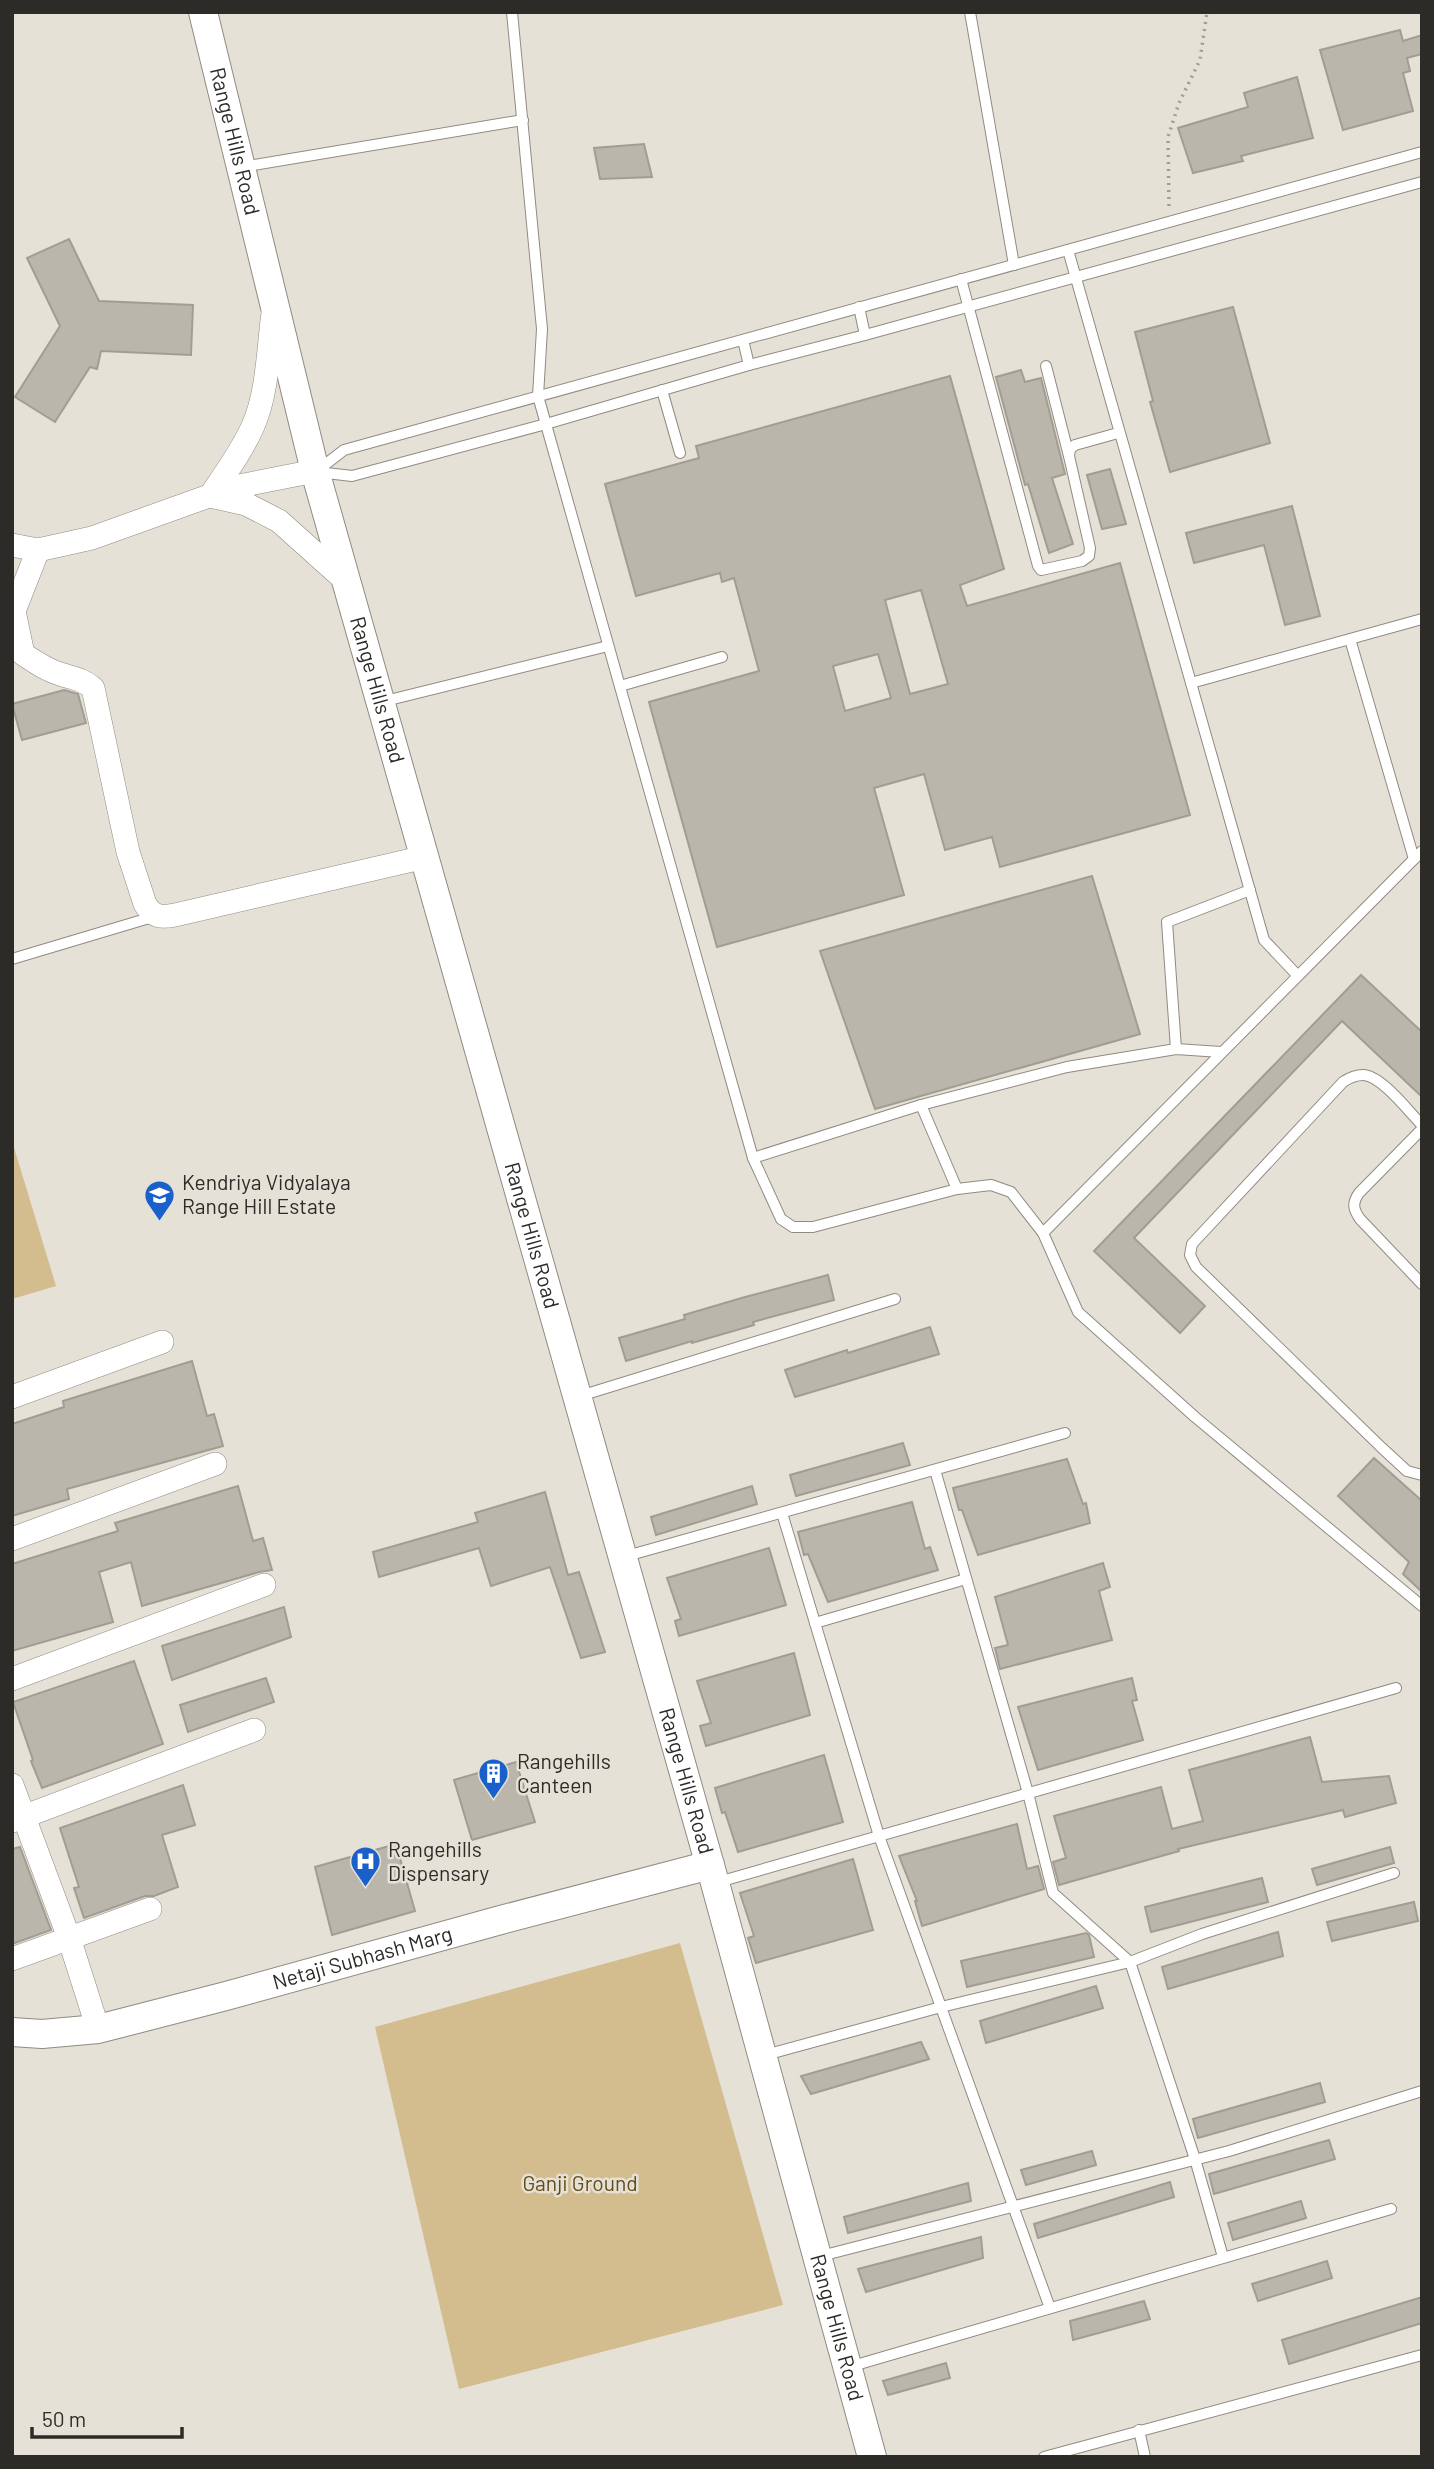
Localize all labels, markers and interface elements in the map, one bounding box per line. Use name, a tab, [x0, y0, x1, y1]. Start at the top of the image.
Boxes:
street label: Range Hills Road	[206, 64, 266, 217]
street label: Range Hills Road	[346, 613, 411, 766]
street label: Range Hills Road	[500, 1159, 566, 1311]
place label: Kendriya Vidyalaya Range Hill Estate	[182, 1169, 351, 1218]
school or university icon: Kendriya Vidyalaya Range Hill Estate	[142, 1178, 176, 1222]
street label: Range Hills Road	[655, 1704, 720, 1857]
place label: Rangehills Canteen	[517, 1748, 611, 1797]
building icon: Rangehills Canteen	[477, 1757, 511, 1801]
place label: Rangehills Dispensary	[388, 1836, 489, 1885]
hospital icon: Rangehills Dispensary	[348, 1845, 382, 1889]
street label: Netaji Subhash Marg	[269, 1920, 455, 1994]
park label: Ganji Ground	[522, 2170, 638, 2195]
street label: Range Hills Road	[806, 2251, 870, 2403]
scale bar	[32, 2396, 182, 2440]
text: 50 m	[42, 2406, 86, 2431]

